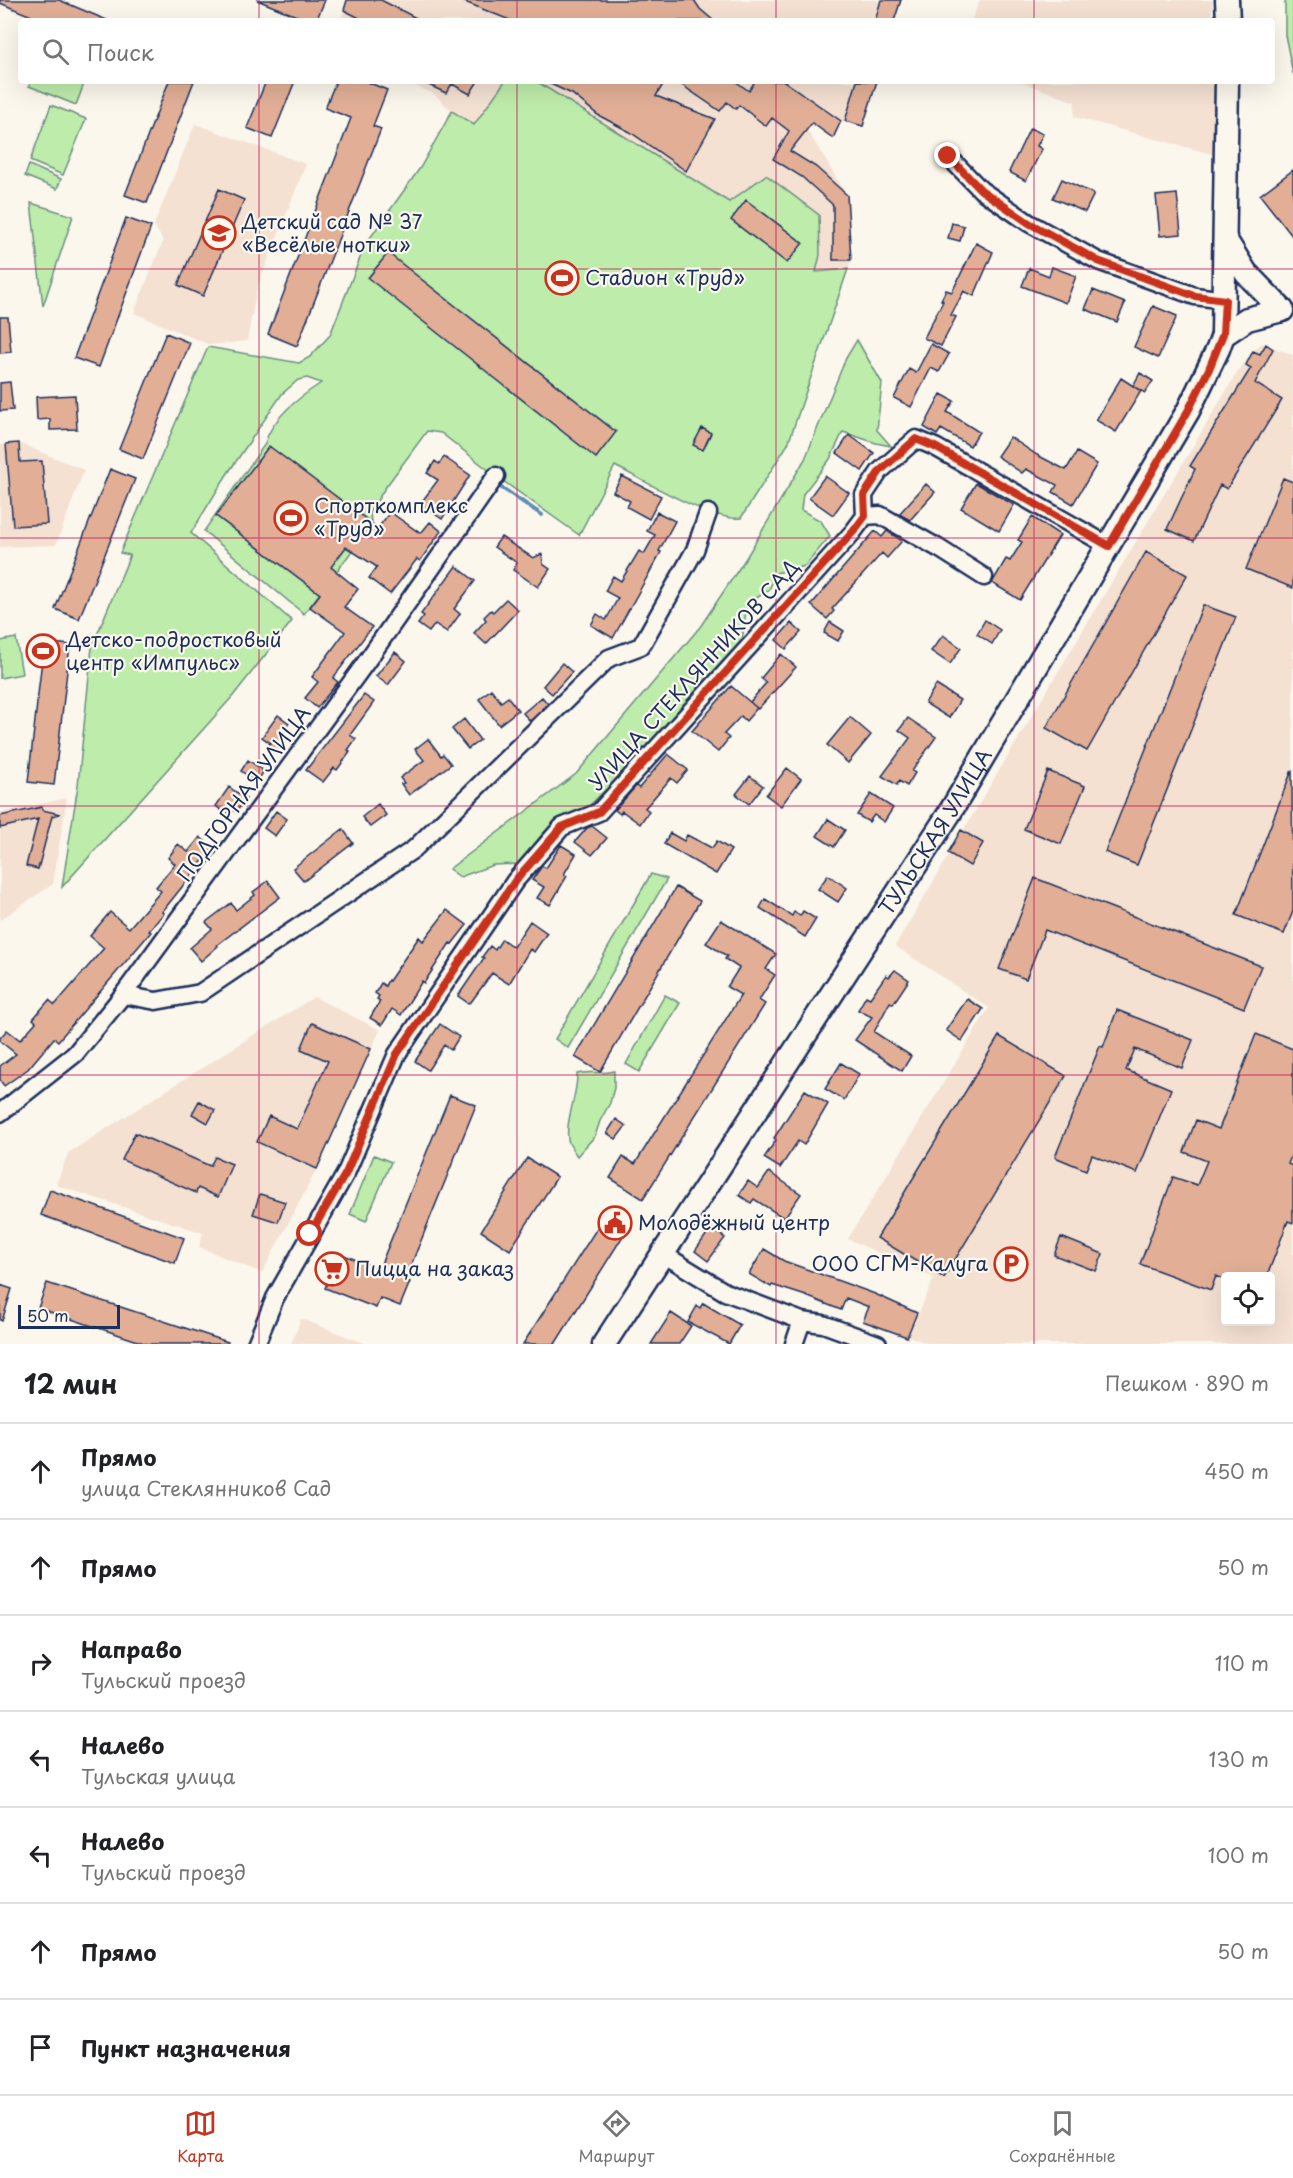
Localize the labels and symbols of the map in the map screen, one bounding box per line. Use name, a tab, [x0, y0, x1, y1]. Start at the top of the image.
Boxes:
route end	[934, 142, 960, 168]
place label: Детский сад № 37 «Весёлые нотки»	[241, 206, 423, 259]
school or university icon: Детский сад № 37 «Весёлые нотки»	[201, 215, 237, 251]
sports icon: Стадион «Труд»	[544, 260, 580, 296]
place label: Стадион «Труд»	[585, 262, 745, 292]
place label: Спорткомплекс «Труд»	[314, 490, 468, 543]
sports icon: Спорткомплекс «Труд»	[273, 500, 309, 536]
street label: УЛИЦА СТЕКЛЯННИКОВ САД	[581, 552, 806, 797]
place label: Детско-подростковый центр «Импульс»	[65, 624, 281, 677]
sports icon: Детско-подростковый центр «Импульс»	[25, 633, 61, 669]
street label: ПОДГОРНАЯ УЛИЦА	[169, 699, 317, 887]
street label: ТУЛЬСКАЯ УЛИЦА	[871, 743, 999, 921]
public building icon: Молодёжный центр	[597, 1205, 633, 1241]
place label: Молодёжный центр	[638, 1207, 830, 1237]
route start	[296, 1220, 322, 1246]
parking icon: ООО СГМ-Калуга	[993, 1246, 1029, 1282]
place label: ООО СГМ-Калуга	[812, 1248, 989, 1278]
supermarket icon: Пицца на заказ	[314, 1251, 350, 1287]
place label: Пицца на заказ	[355, 1253, 514, 1283]
scale bar	[18, 1302, 120, 1330]

